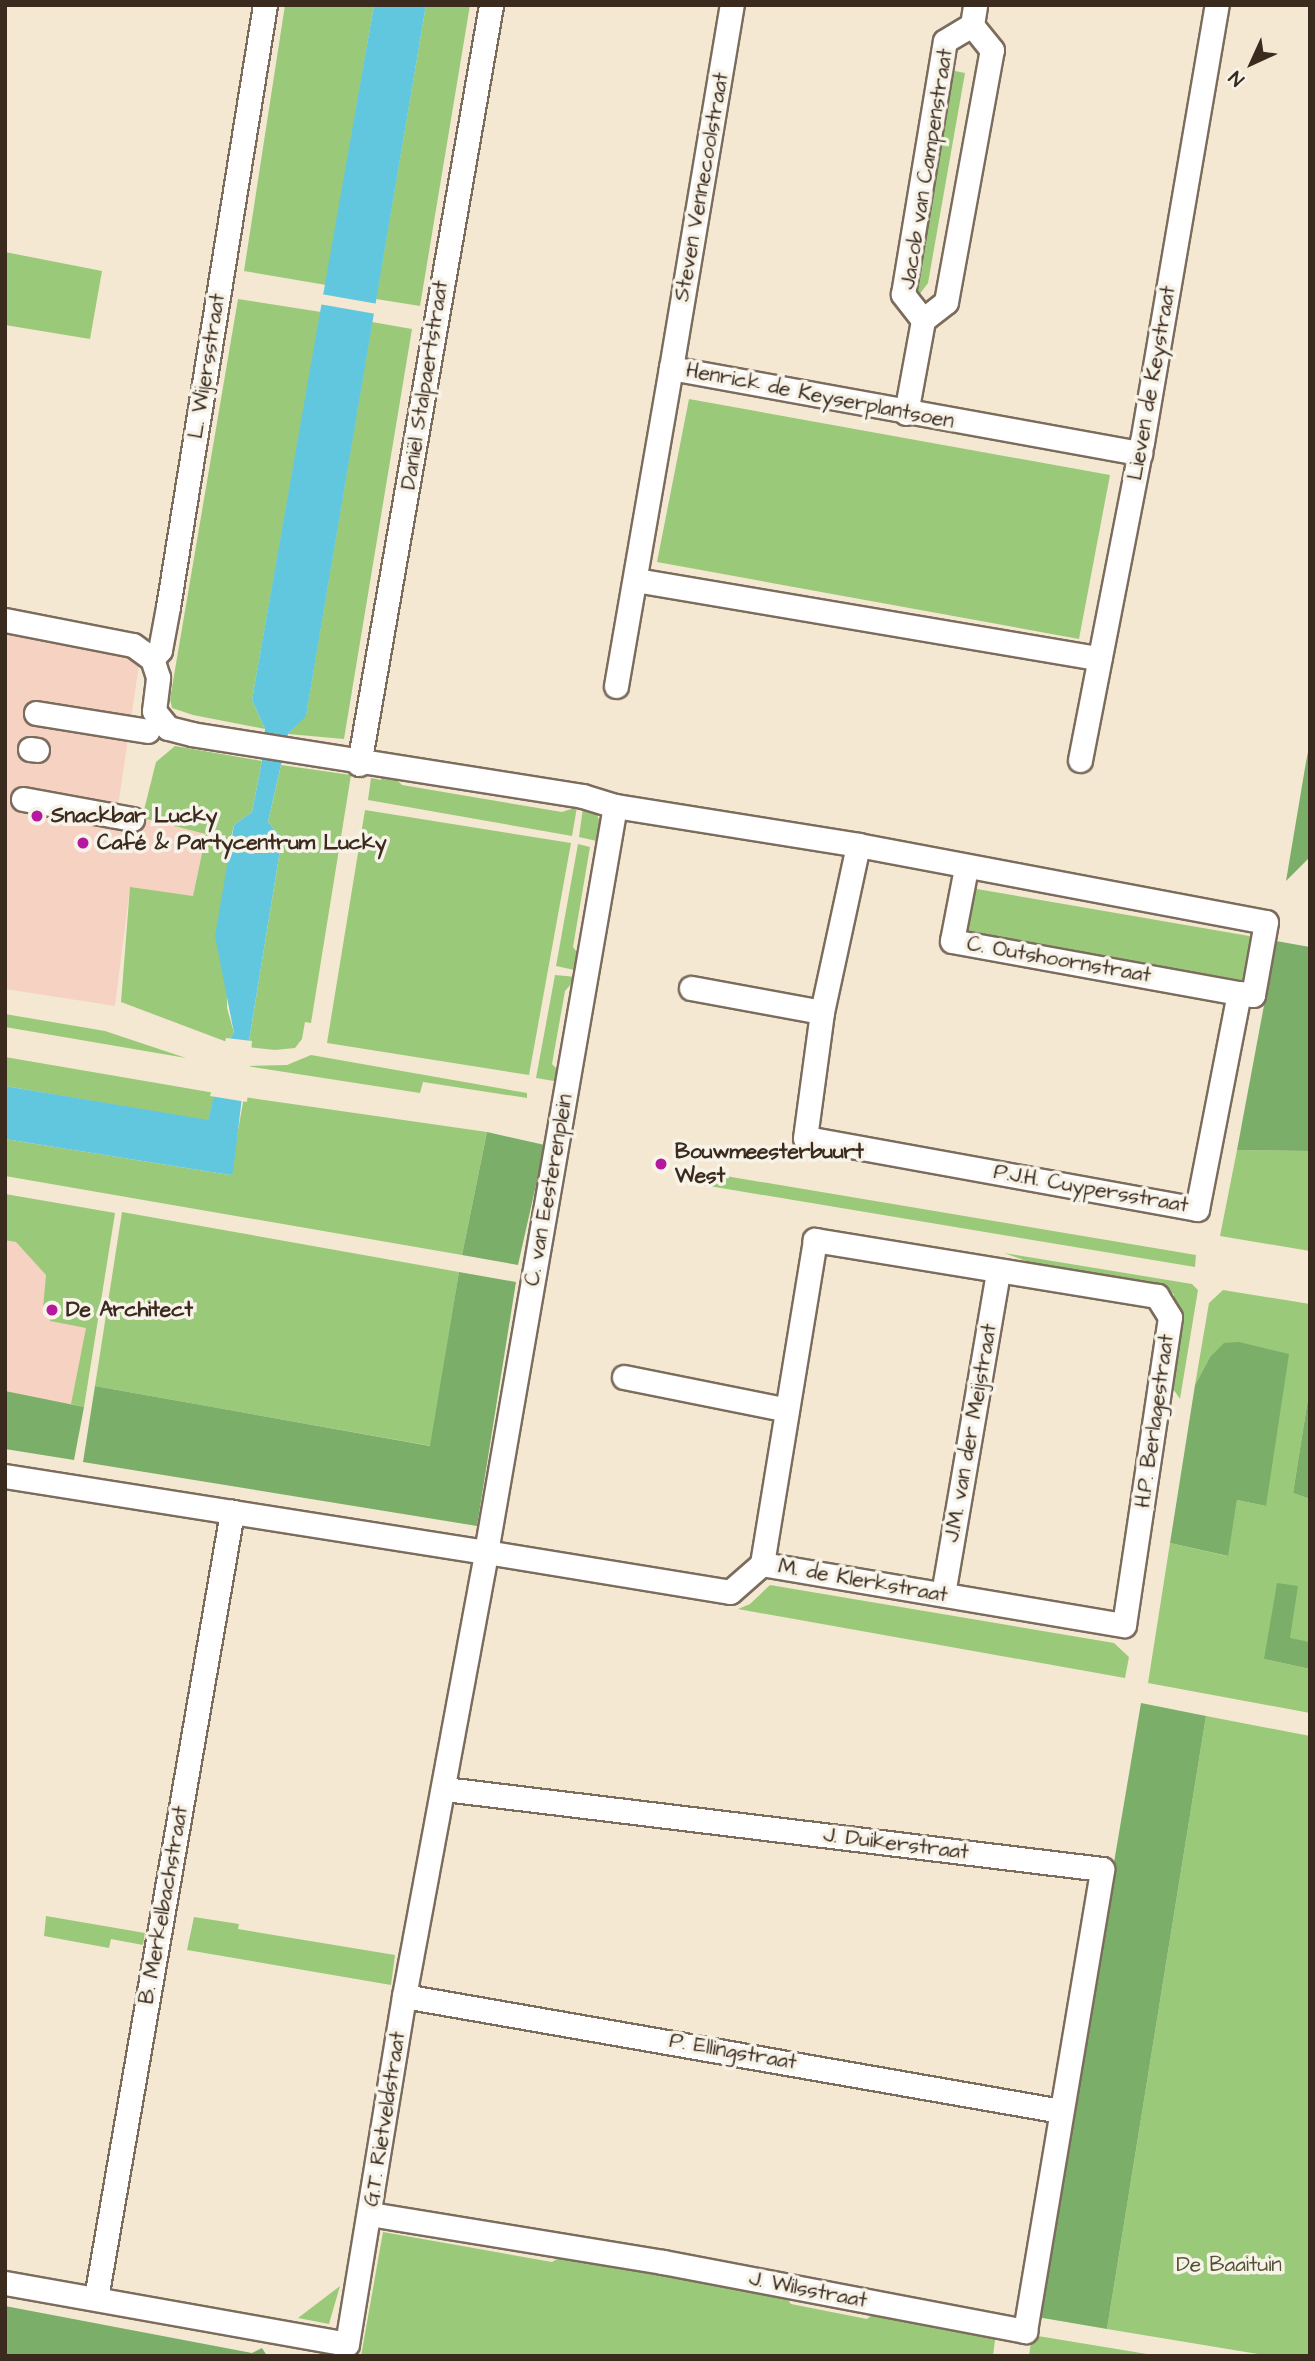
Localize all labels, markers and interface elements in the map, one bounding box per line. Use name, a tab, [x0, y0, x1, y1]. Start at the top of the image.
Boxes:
north arrow	[1217, 28, 1287, 98]
street label: Jacob van Campenstraat	[896, 47, 958, 291]
text: N	[1223, 64, 1251, 92]
street label: Steven Vennecoolstraat	[669, 71, 735, 303]
street label: Daniël Stalpaertstraat	[396, 279, 454, 491]
street label: Lieven de Keystraat	[1122, 284, 1182, 482]
street label: L. Wijersstraat	[183, 292, 231, 440]
street label: Henrick de Keyserplantsoen	[684, 358, 956, 434]
place label: Snackbar Lucky	[51, 803, 217, 829]
marker: Snackbar Lucky	[29, 808, 45, 824]
place label: Café & Partycentrum Lucky	[97, 830, 387, 856]
marker: Café & Partycentrum Lucky	[75, 835, 91, 851]
street label: C. Outshoornstraat	[965, 931, 1153, 989]
street label: C. van Eesterenplein	[520, 1092, 578, 1288]
place label: Bouwmeesterbuurt West	[675, 1139, 864, 1189]
marker: Bouwmeesterbuurt West	[653, 1156, 669, 1172]
street label: P.J.H. Cuypersstraat	[992, 1159, 1190, 1219]
place label: De Architect	[66, 1297, 193, 1323]
marker: De Architect	[44, 1302, 60, 1318]
street label: J.M. van der Meijstraat	[939, 1322, 1003, 1544]
street label: H.P. Berlagestraat	[1130, 1333, 1180, 1509]
street label: M. de Klerkstraat	[776, 1554, 950, 1608]
street label: B. Merkelbachstraat	[134, 1804, 194, 2006]
street label: J. Duikerstraat	[822, 1823, 970, 1865]
street label: P. Ellingstraat	[667, 2028, 799, 2076]
street label: G.T. Rietveldstraat	[359, 2030, 411, 2208]
park label: De Baaituin	[1176, 2252, 1282, 2278]
street label: J. Wilsstraat	[747, 2266, 869, 2314]

